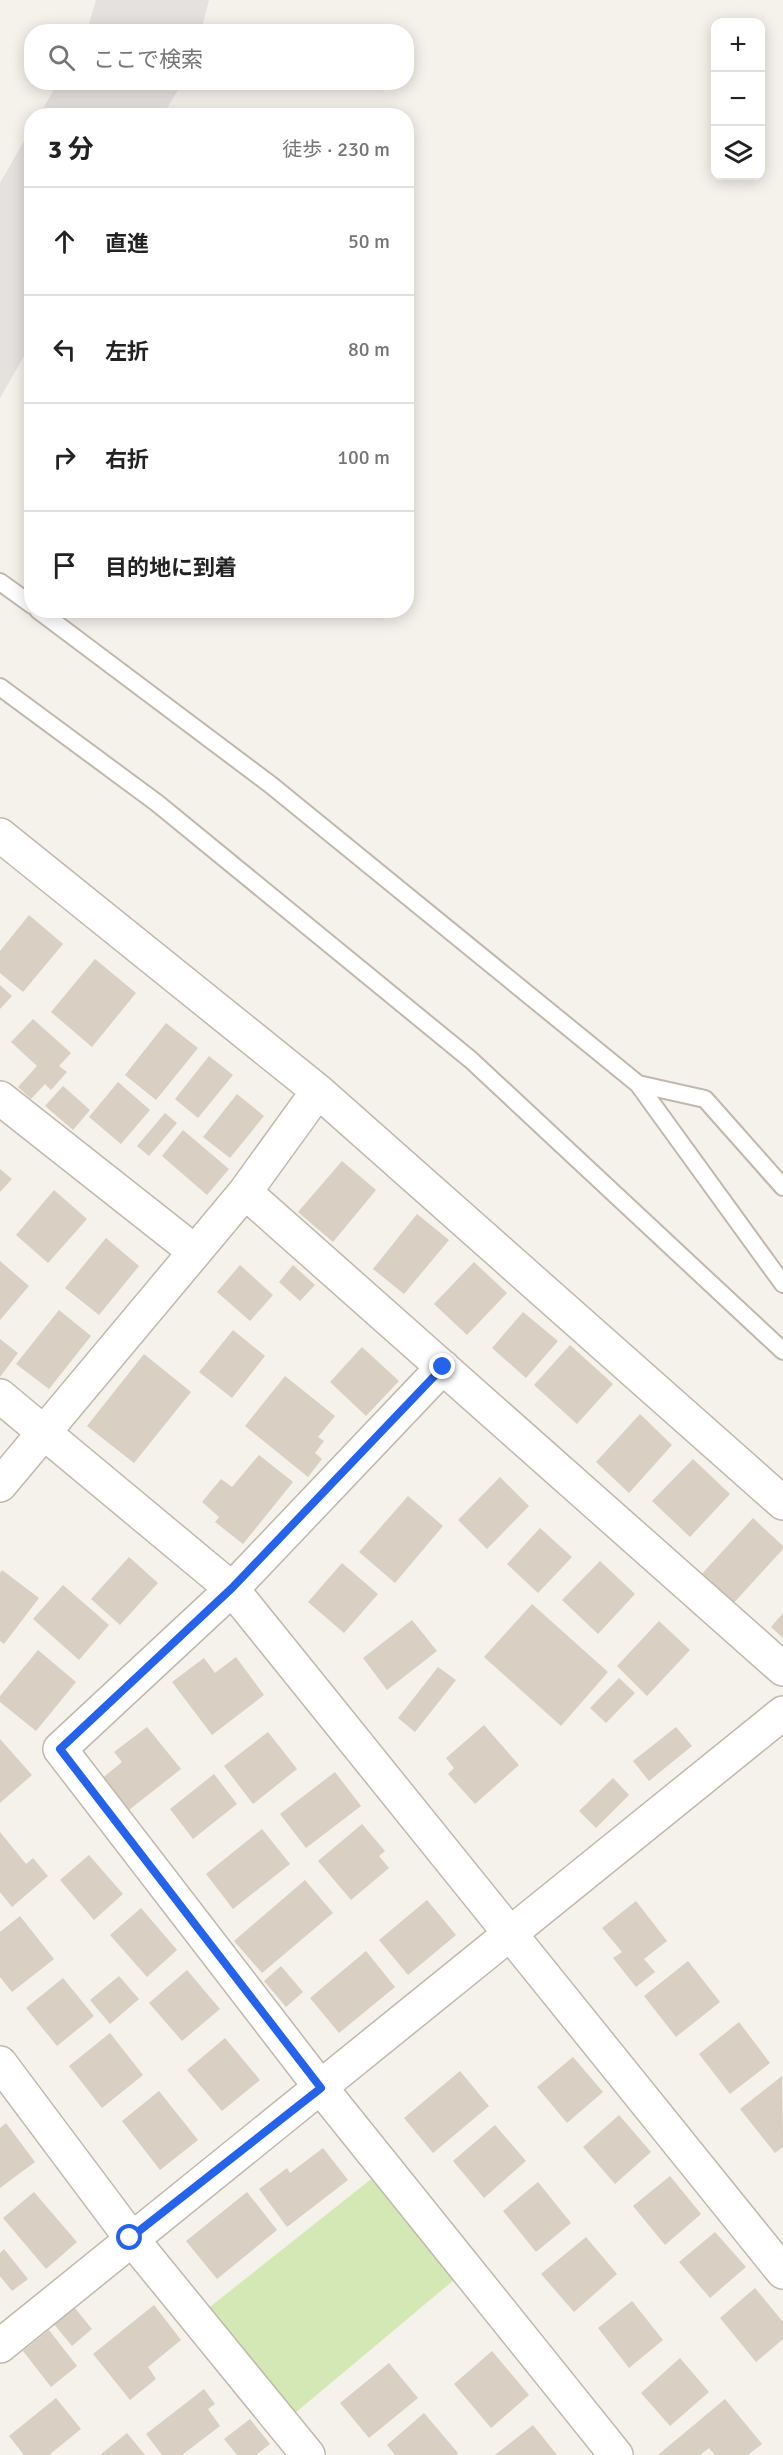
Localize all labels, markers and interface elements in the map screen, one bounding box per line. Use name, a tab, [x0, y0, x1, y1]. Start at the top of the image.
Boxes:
map controls	[711, 18, 765, 180]
button: +	[711, 18, 765, 72]
search box	[24, 24, 414, 90]
icon: search	[45, 41, 78, 74]
text: ここで検索	[93, 46, 203, 73]
button: −	[711, 72, 765, 126]
button: layers	[711, 126, 765, 180]
text: 3 分	[48, 134, 94, 166]
text: 徒歩 · 230 m	[282, 137, 390, 162]
icon: ahead	[48, 225, 81, 258]
text: 50 m	[348, 229, 390, 254]
text: 直進	[105, 230, 149, 257]
icon: left	[48, 333, 81, 366]
text: 80 m	[348, 337, 390, 362]
text: 左折	[105, 338, 149, 365]
icon: right	[48, 441, 81, 474]
text: 100 m	[337, 445, 390, 470]
text: 右折	[105, 446, 149, 473]
icon: arrive	[48, 549, 81, 582]
text: 目的地に到着	[105, 554, 237, 581]
route end	[429, 1353, 455, 1379]
route start	[116, 2224, 142, 2250]

